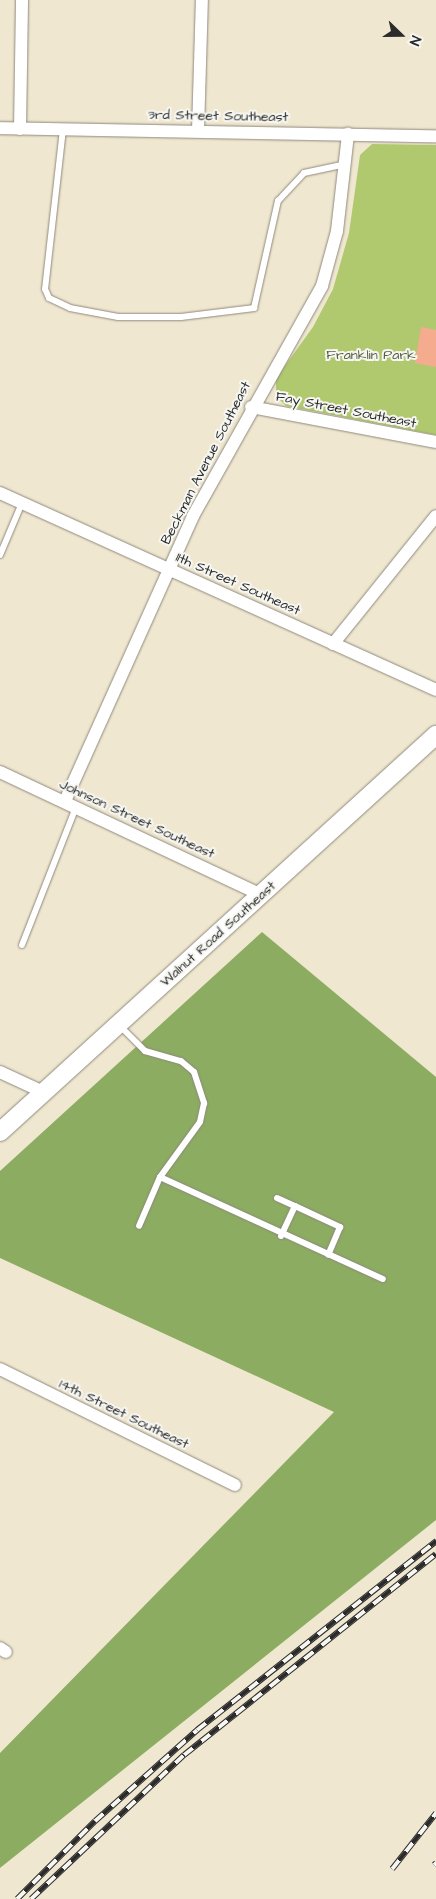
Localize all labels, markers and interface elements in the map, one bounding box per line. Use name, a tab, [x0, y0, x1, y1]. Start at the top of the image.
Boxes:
north arrow	[376, 10, 426, 60]
text: N	[404, 33, 426, 48]
street label: 3rd Street Southeast	[148, 106, 288, 126]
park label: Franklin Park	[326, 347, 416, 363]
street label: Beckman Avenue Southeast	[158, 379, 254, 547]
street label: Fay Street Southeast	[274, 388, 418, 432]
street label: 11th Street Southeast	[173, 549, 303, 619]
street label: Johnson Street Southeast	[57, 776, 217, 862]
street label: Walnut Road Southeast	[157, 878, 279, 990]
street label: 14th Street Southeast	[56, 1375, 192, 1453]

